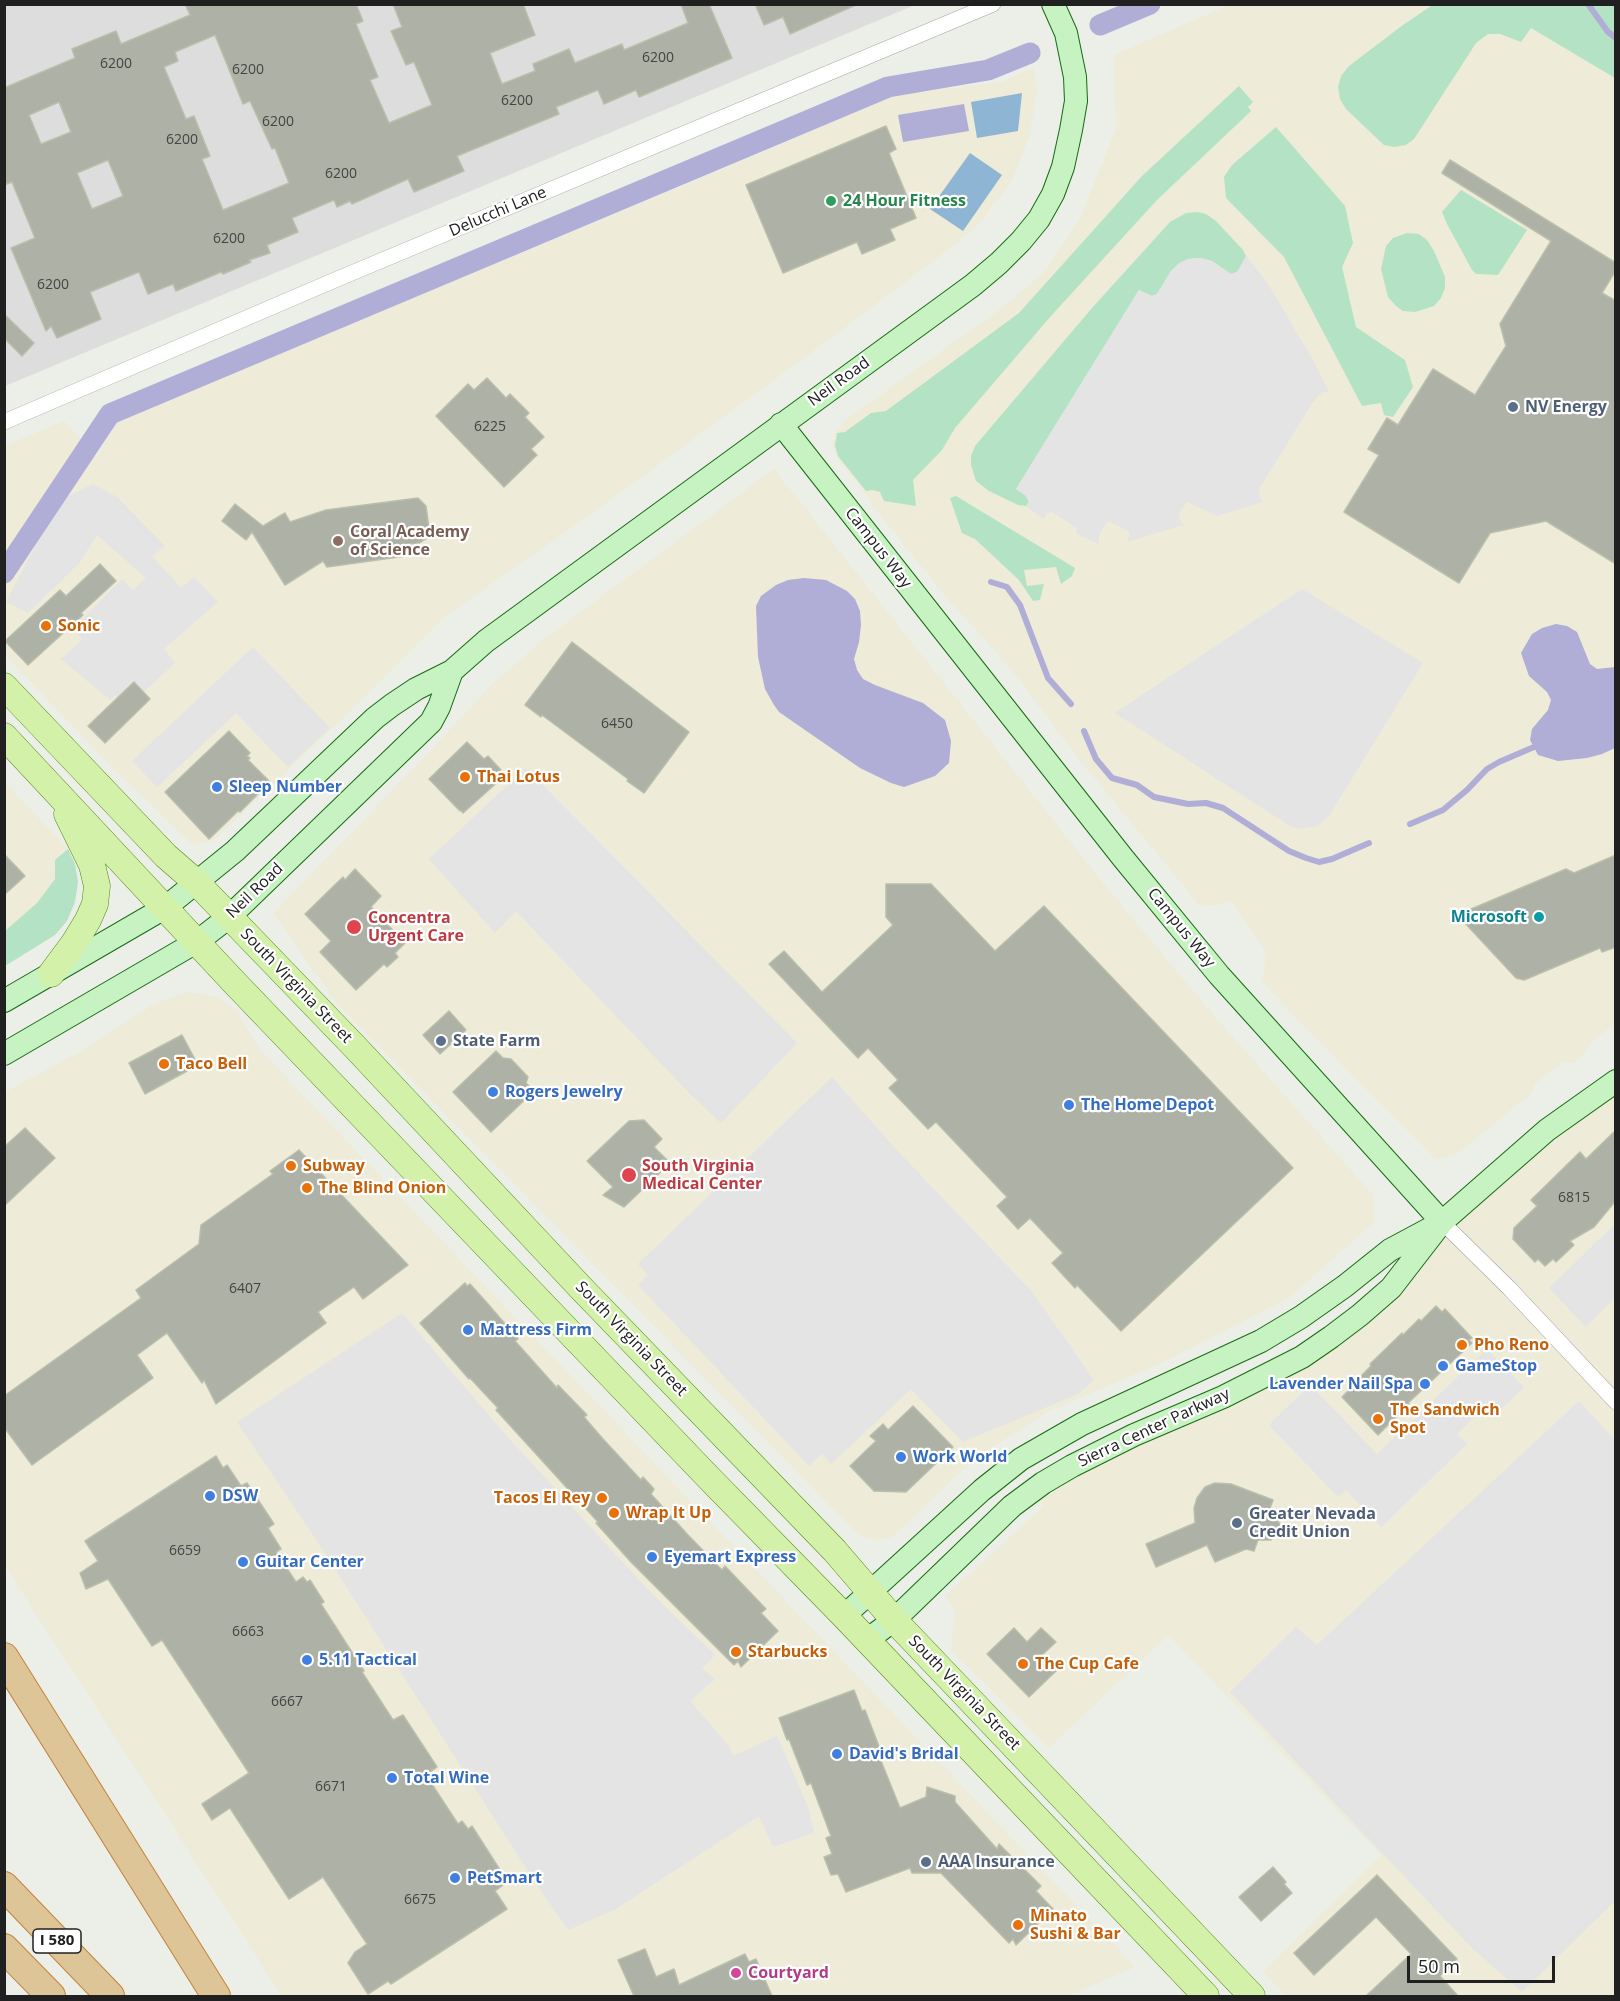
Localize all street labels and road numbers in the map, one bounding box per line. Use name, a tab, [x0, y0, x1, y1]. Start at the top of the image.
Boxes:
street label: Delucchi Lane	[446, 183, 550, 241]
street label: Neil Road	[804, 353, 874, 411]
street label: Campus Way	[841, 504, 915, 592]
street label: Neil Road	[223, 859, 287, 923]
street label: Campus Way	[1143, 884, 1219, 972]
street label: South Virginia Street	[236, 925, 356, 1047]
street label: South Virginia Street	[571, 1278, 691, 1400]
street label: Sierra Center Parkway	[1075, 1384, 1233, 1472]
street label: South Virginia Street	[904, 1632, 1024, 1754]
road number: I 580	[33, 1929, 81, 1953]

